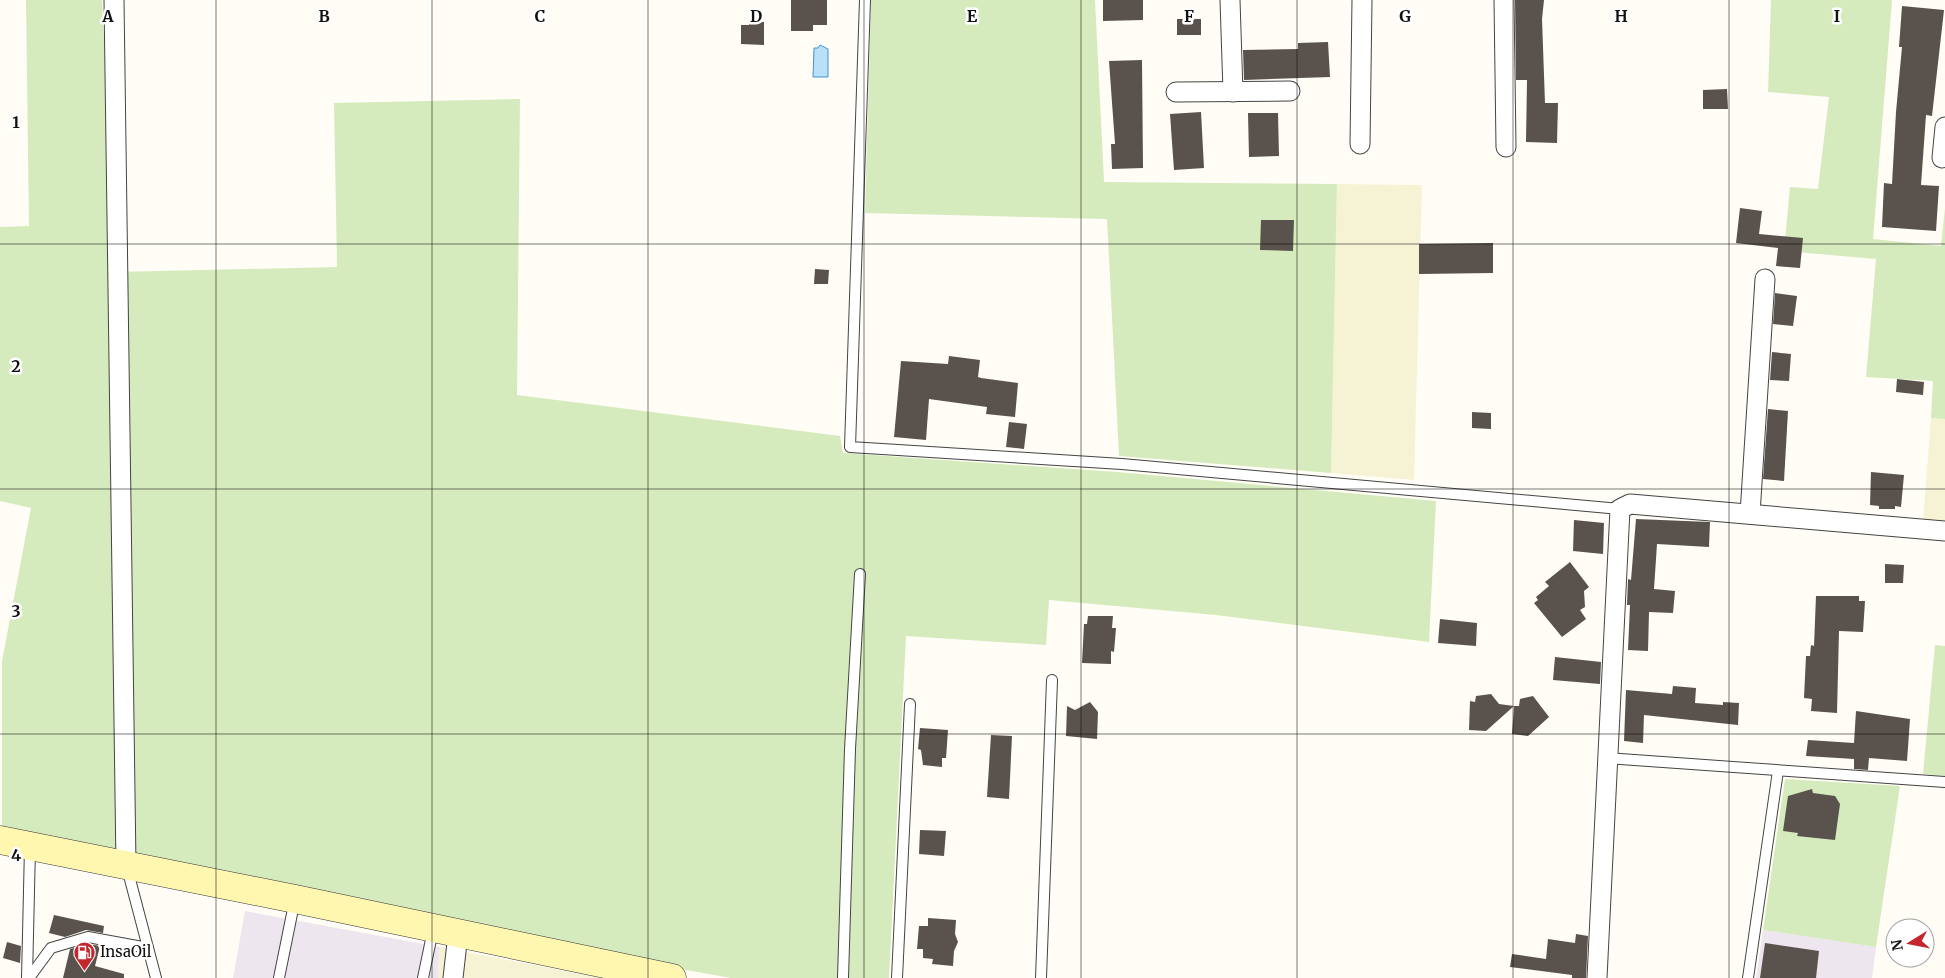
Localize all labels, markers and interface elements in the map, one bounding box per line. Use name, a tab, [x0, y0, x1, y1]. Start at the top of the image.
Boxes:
text: A	[101, 6, 114, 26]
text: B	[318, 6, 330, 26]
text: C	[535, 6, 545, 26]
text: D	[750, 6, 762, 26]
text: E	[967, 6, 978, 26]
text: F	[1184, 6, 1194, 26]
text: G	[1399, 6, 1411, 26]
text: H	[1614, 6, 1628, 26]
text: I	[1834, 6, 1840, 26]
text: 1	[12, 112, 20, 132]
text: 2	[11, 356, 21, 376]
text: 3	[11, 601, 21, 621]
text: 4	[11, 845, 21, 865]
north arrow	[1885, 918, 1935, 968]
text: N	[1887, 938, 1907, 952]
fuel station icon: InsaOil	[72, 940, 96, 971]
place label: InsaOil	[100, 942, 152, 961]

